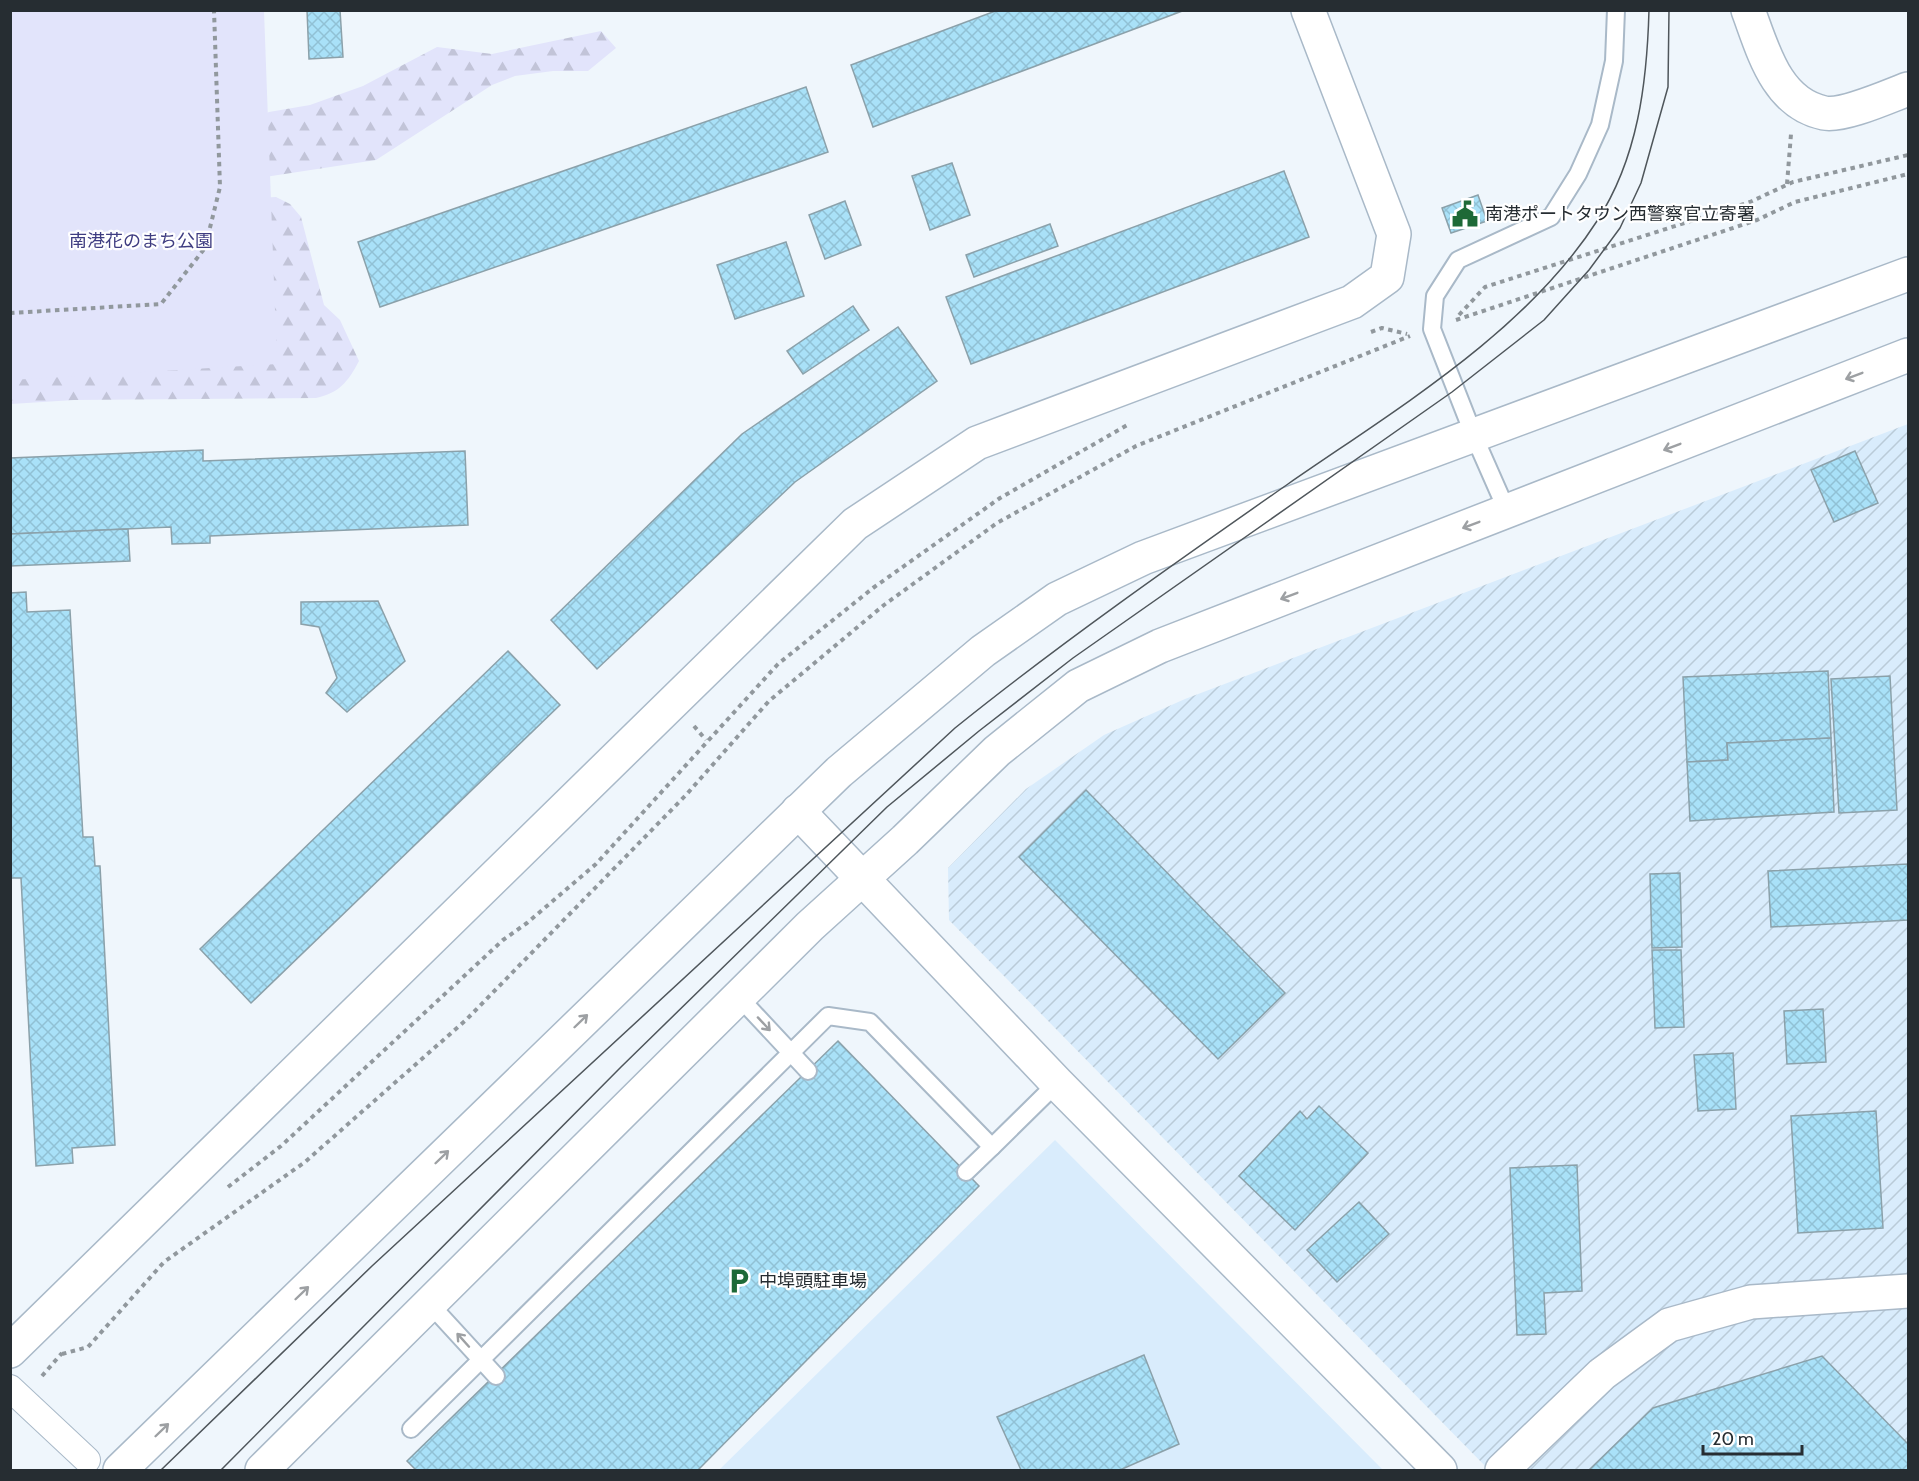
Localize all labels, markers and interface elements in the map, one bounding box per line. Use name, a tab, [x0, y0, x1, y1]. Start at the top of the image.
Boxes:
public building icon: 南港ポートタウン西警察官立寄署	[1450, 199, 1480, 229]
place label: 南港ポートタウン西警察官立寄署	[1485, 203, 1755, 225]
park label: 南港花のまち公園	[69, 230, 213, 252]
one-way arrow	[1845, 371, 1864, 382]
one-way arrow	[1663, 442, 1682, 453]
one-way arrow	[1462, 520, 1481, 531]
one-way arrow	[1280, 591, 1299, 602]
one-way arrow	[574, 1014, 589, 1029]
one-way arrow	[757, 1017, 771, 1032]
one-way arrow	[434, 1150, 449, 1165]
parking icon: 中埠頭駐車場	[724, 1266, 754, 1296]
place label: 中埠頭駐車場	[759, 1270, 867, 1292]
one-way arrow	[294, 1286, 309, 1301]
one-way arrow	[456, 1332, 470, 1347]
scale bar	[1703, 1418, 1802, 1456]
one-way arrow	[155, 1422, 170, 1437]
text: 20 m	[1712, 1428, 1754, 1450]

